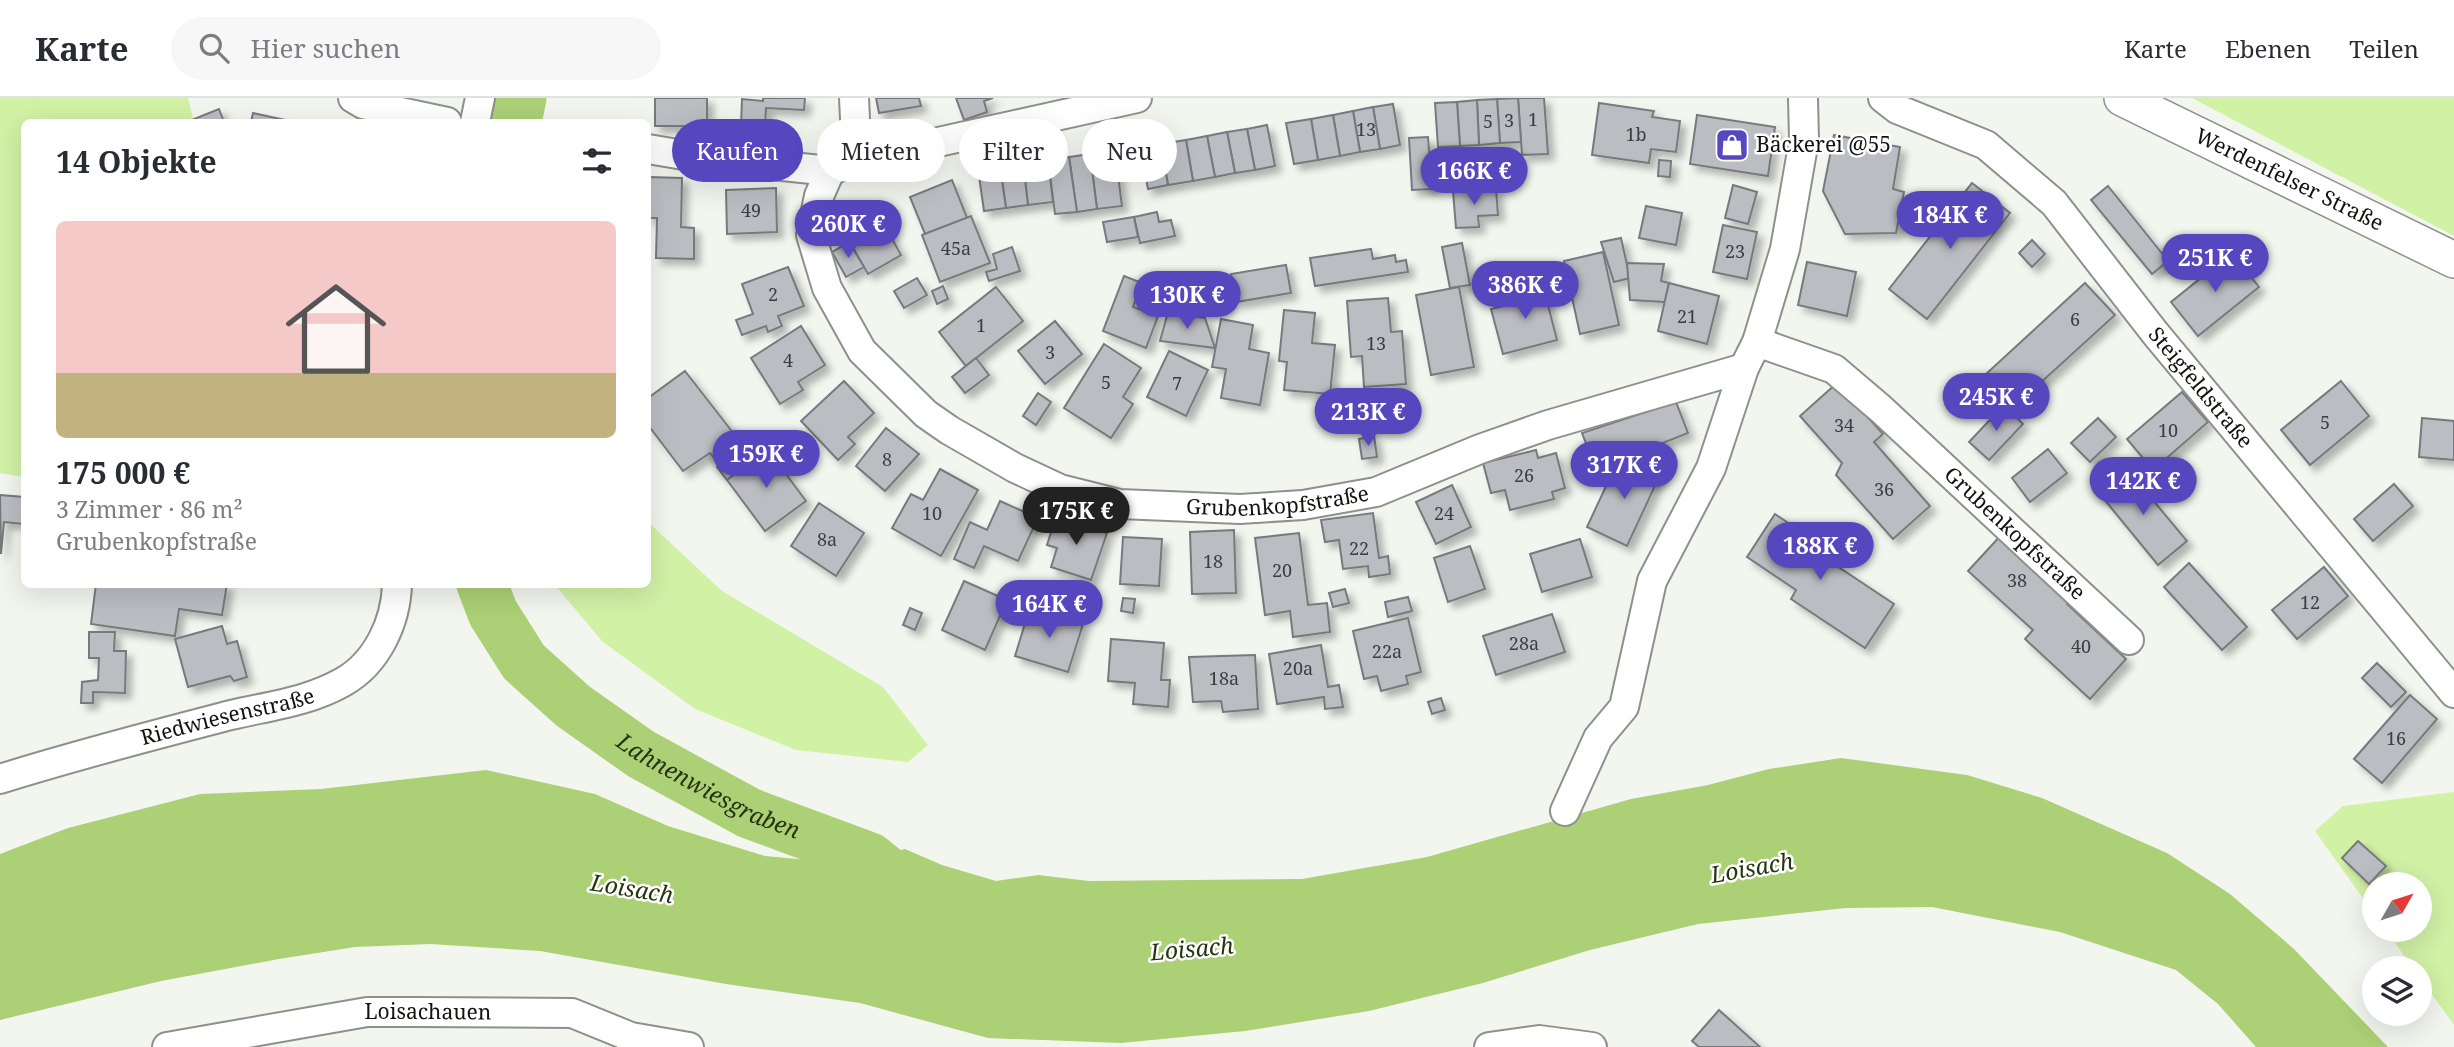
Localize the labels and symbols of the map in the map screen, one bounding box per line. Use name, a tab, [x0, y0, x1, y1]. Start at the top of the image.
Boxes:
house number: 1	[1528, 107, 1538, 131]
house number: 3	[1504, 108, 1514, 132]
house number: 5	[1483, 109, 1493, 133]
house number: 13	[1356, 117, 1376, 141]
street label: Werdenfelser Straße	[2191, 121, 2388, 236]
house number: 1b	[1625, 122, 1647, 146]
shop icon: Bäckerei @55	[1713, 126, 1751, 164]
place label: Bäckerei @55	[1756, 130, 1891, 158]
pin: 166K €	[1417, 148, 1531, 207]
pin: 184K €	[1893, 192, 2007, 251]
house number: 49	[741, 198, 761, 222]
pin: 260K €	[791, 200, 905, 260]
pin: 251K €	[2158, 234, 2272, 294]
house number: 45a	[941, 236, 971, 260]
house number: 23	[1725, 239, 1745, 263]
pin: 386K €	[1468, 262, 1582, 321]
pin: 130K €	[1130, 272, 1244, 331]
house number: 2	[768, 282, 778, 306]
house number: 21	[1677, 304, 1697, 328]
house number: 6	[2070, 307, 2080, 331]
house number: 1	[976, 313, 986, 337]
street label: Steigfeldstraße	[2143, 321, 2260, 454]
house number: 13	[1366, 331, 1386, 355]
house number: 3	[1045, 340, 1055, 364]
house number: 4	[783, 348, 793, 372]
house number: 5	[1101, 370, 1111, 394]
house number: 7	[1172, 371, 1182, 395]
pin: 245K €	[1939, 374, 2053, 433]
pin: 213K €	[1311, 388, 1425, 448]
house number: 5	[2320, 410, 2330, 434]
house number: 34	[1834, 413, 1854, 437]
house number: 10	[2158, 418, 2178, 442]
pin: 159K €	[709, 430, 823, 490]
pin: 317K €	[1567, 442, 1681, 501]
house number: 8	[882, 447, 892, 471]
pin: 142K €	[2086, 458, 2200, 517]
street label: Grubenkopfstraße	[1939, 460, 2092, 606]
house number: 26	[1514, 463, 1534, 487]
house number: 36	[1874, 477, 1894, 501]
street label: Grubenkopfstraße	[1186, 479, 1371, 522]
pin: 175K €	[1019, 488, 1133, 547]
house number: 10	[922, 501, 942, 525]
house number: 24	[1434, 501, 1454, 525]
pin: 188K €	[1763, 522, 1877, 582]
house number: 8a	[817, 527, 837, 551]
house number: 22	[1349, 536, 1369, 560]
house number: 18	[1203, 549, 1223, 573]
house number: 20	[1272, 558, 1292, 582]
house number: 38	[2007, 568, 2027, 592]
pin: 164K €	[992, 580, 1106, 640]
house number: 12	[2300, 590, 2320, 614]
house number: 28a	[1509, 631, 1539, 655]
house number: 40	[2071, 634, 2091, 658]
house number: 22a	[1372, 639, 1402, 663]
house number: 20a	[1283, 656, 1313, 680]
house number: 18a	[1209, 666, 1239, 690]
street label: Riedwiesenstraße	[137, 681, 318, 751]
water label: Lahnenwiesgraben	[610, 724, 805, 846]
house number: 16	[2386, 726, 2406, 750]
water label: Loisach	[1707, 844, 1796, 890]
water label: Loisach	[587, 866, 676, 910]
north arrow	[2362, 872, 2432, 942]
water label: Loisach	[1148, 928, 1235, 968]
street label: Loisachauen	[364, 997, 492, 1025]

